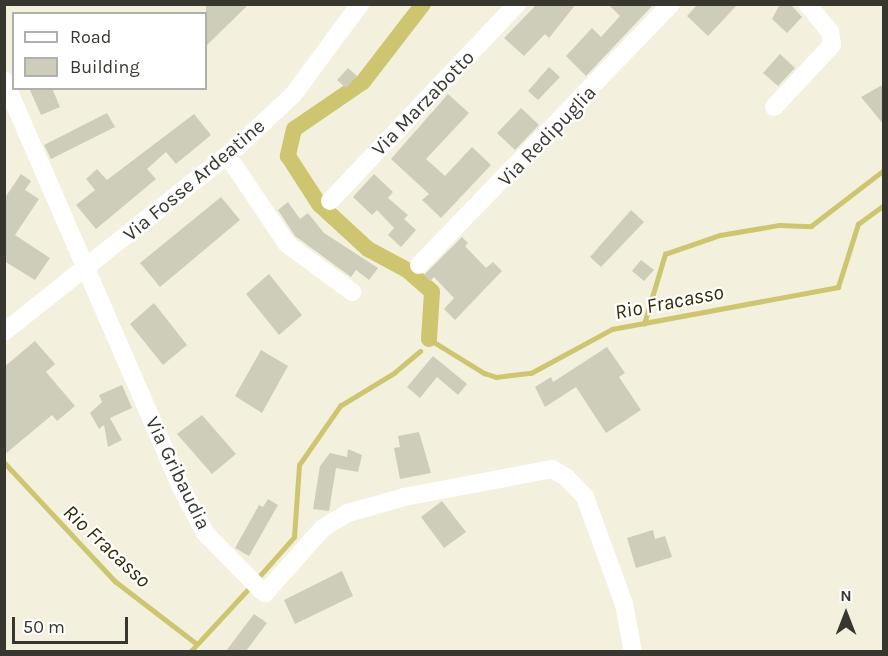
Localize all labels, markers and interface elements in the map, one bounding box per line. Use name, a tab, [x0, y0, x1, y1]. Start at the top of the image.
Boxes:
legend	[12, 12, 207, 90]
text: Road	[70, 26, 111, 48]
street label: Via Marzabotto	[367, 45, 479, 161]
text: Building	[70, 56, 140, 78]
street label: Via Redipuglia	[493, 81, 601, 191]
street label: Via Fosse Ardeatine	[118, 114, 270, 246]
water label: Rio Fracasso	[612, 279, 726, 325]
street label: Via Gribaudia	[140, 413, 216, 533]
water label: Rio Fracasso	[58, 499, 156, 593]
north arrow	[816, 584, 876, 644]
text: N	[840, 586, 852, 605]
scale bar	[15, 605, 130, 643]
text: 50 m	[23, 616, 65, 638]

